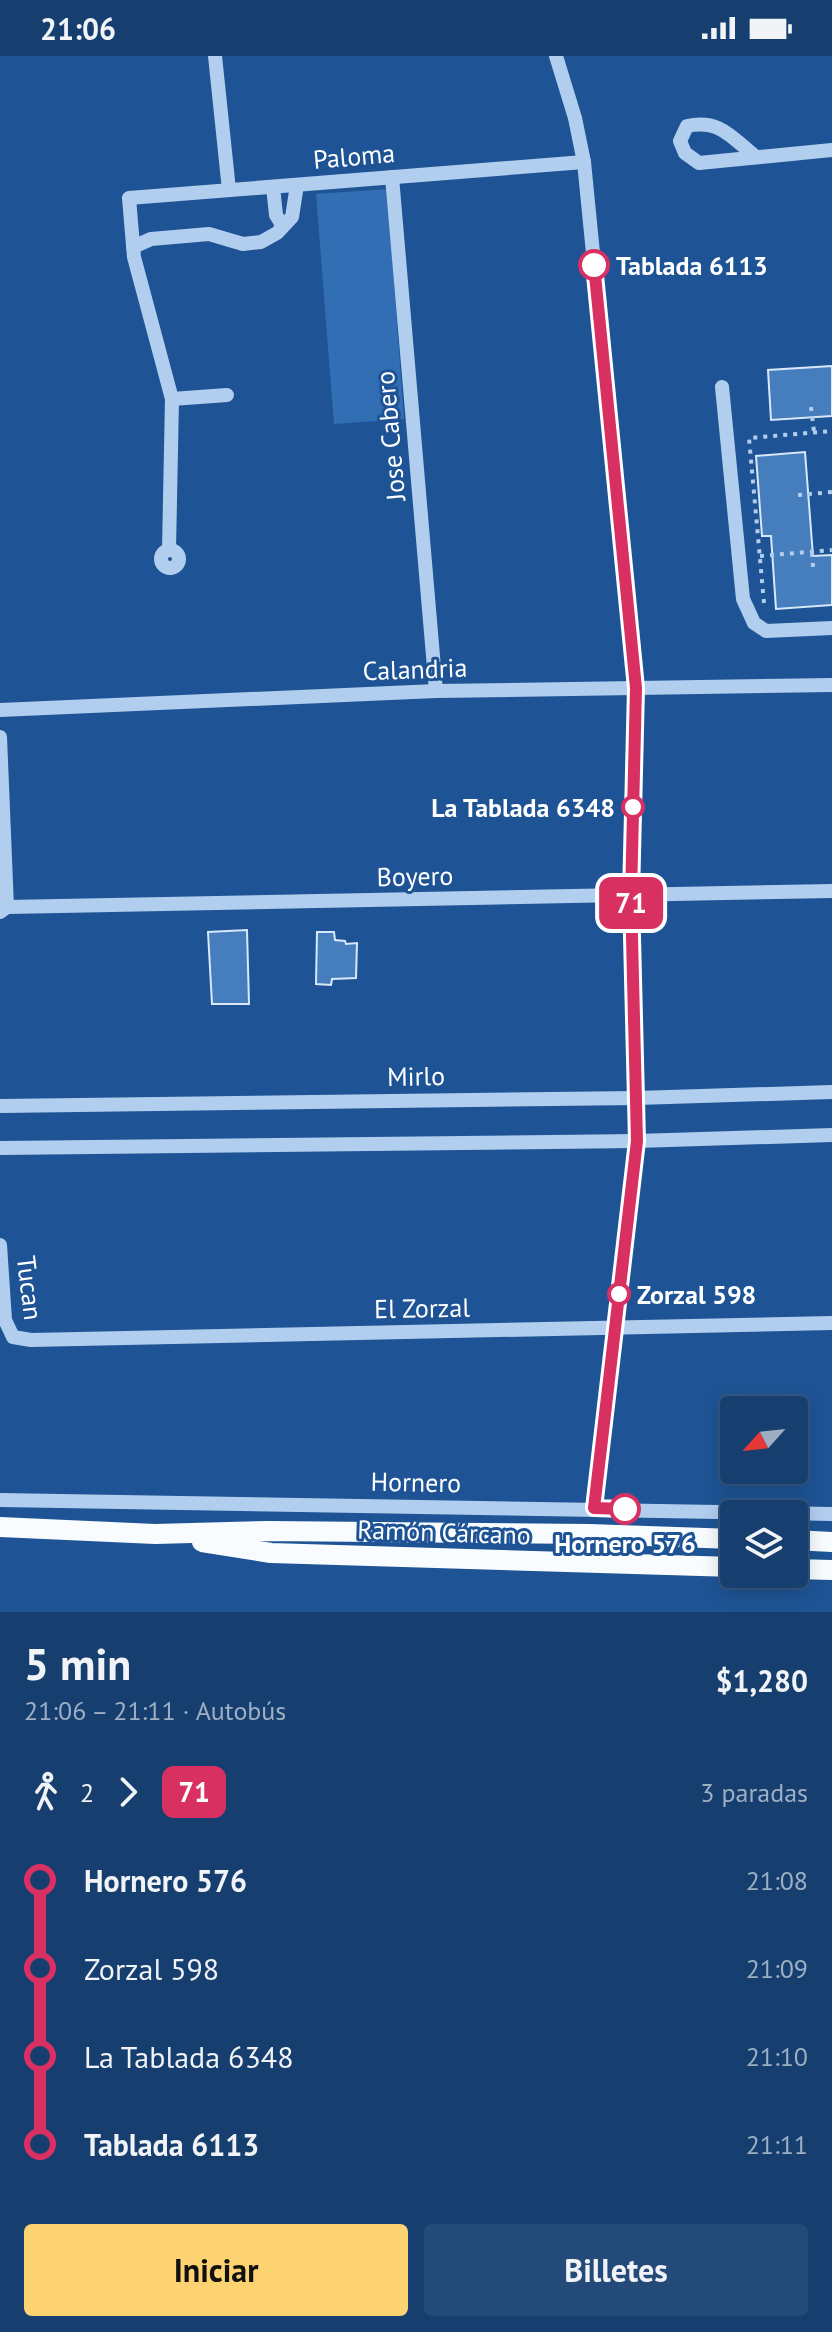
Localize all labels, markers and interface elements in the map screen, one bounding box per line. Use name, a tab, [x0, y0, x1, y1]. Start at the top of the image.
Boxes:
text: 21:06	[40, 9, 116, 48]
street label: Paloma	[312, 136, 396, 176]
place label: Tablada 6113	[616, 249, 768, 282]
marker: Tablada 6113	[579, 250, 609, 280]
street label: Jose Cabero	[368, 370, 412, 503]
street label: Calandria	[362, 651, 468, 687]
place label: La Tablada 6348	[431, 791, 615, 824]
marker: La Tablada 6348	[622, 796, 644, 818]
street label: Boyero	[376, 859, 454, 893]
line badge: 71	[595, 877, 667, 929]
text: 71	[615, 884, 647, 921]
street label: Mirlo	[387, 1059, 445, 1093]
street label: Tucan	[10, 1254, 50, 1322]
place label: Zorzal 598	[637, 1278, 756, 1311]
marker: Zorzal 598	[608, 1283, 630, 1305]
street label: El Zorzal	[374, 1291, 470, 1325]
north arrow	[720, 1396, 808, 1484]
map controls	[720, 1396, 808, 1588]
street label: Hornero	[370, 1465, 462, 1499]
marker: Hornero 576	[610, 1494, 640, 1524]
button: layers	[720, 1500, 808, 1588]
street label: Ramón Cárcano	[357, 1512, 531, 1552]
place label: Hornero 576	[554, 1527, 696, 1560]
text: 5 min	[24, 1635, 131, 1692]
text: $1,280	[715, 1661, 808, 1700]
text: 21:06 – 21:11 · Autobús	[24, 1694, 286, 1727]
icon: walk	[24, 1770, 68, 1814]
icon: forward	[106, 1770, 150, 1814]
text: 71	[178, 1773, 210, 1810]
text: 2	[80, 1776, 94, 1809]
text: 3 paradas	[700, 1776, 808, 1809]
text: Hornero 576	[84, 1861, 247, 1900]
text: 21:08	[746, 1864, 808, 1897]
text: Zorzal 598	[84, 1949, 219, 1988]
text: 21:09	[746, 1952, 808, 1985]
text: La Tablada 6348	[84, 2037, 294, 2076]
text: 21:10	[746, 2040, 808, 2073]
text: Tablada 6113	[84, 2125, 259, 2164]
text: 21:11	[746, 2128, 808, 2161]
button: Iniciar	[24, 2224, 408, 2316]
button: Billetes	[424, 2224, 808, 2316]

